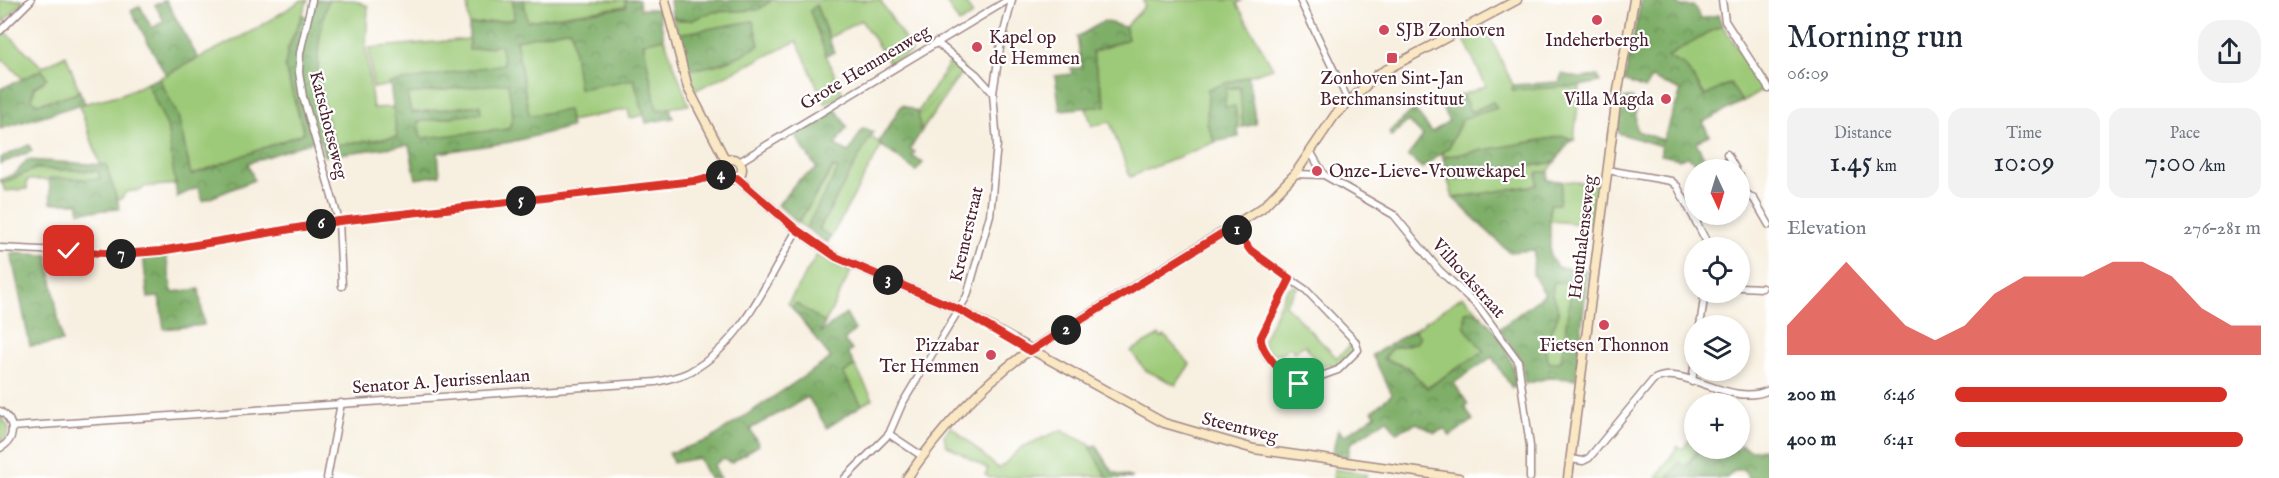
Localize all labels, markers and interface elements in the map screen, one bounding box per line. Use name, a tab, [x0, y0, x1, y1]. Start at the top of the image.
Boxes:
marker: Indeherbergh	[1590, 13, 1604, 27]
text: Morning run	[1787, 17, 1963, 59]
street label: Grote Hemmenweg	[797, 20, 935, 116]
place label: SJB Zonhoven	[1396, 20, 1505, 43]
button: share	[2198, 20, 2261, 83]
marker: SJB Zonhoven	[1377, 23, 1391, 37]
place label: Kapel op de Hemmen	[989, 27, 1080, 71]
place label: Indeherbergh	[1545, 30, 1649, 53]
marker: Kapel op de Hemmen	[970, 40, 984, 54]
marker: Zonhoven Sint-Jan Berchmansinstituut	[1385, 51, 1399, 65]
text: 06:09	[1787, 61, 1829, 86]
place label: Zonhoven Sint-Jan Berchmansinstituut	[1320, 68, 1464, 112]
street label: Katschotseweg	[303, 69, 352, 182]
place label: Villa Magda	[1563, 89, 1654, 112]
marker: Villa Magda	[1659, 92, 1673, 106]
text: Distance	[1834, 124, 1892, 144]
text: Time	[2006, 124, 2042, 144]
text: Pace	[2170, 124, 2200, 144]
text: 1.45	[1829, 144, 1872, 182]
text: 10:09	[1993, 144, 2055, 182]
text: 7:00	[2144, 144, 2196, 182]
text: km	[1872, 157, 1897, 177]
text: /km	[2196, 157, 2226, 177]
north arrow	[1684, 159, 1750, 225]
map controls	[1684, 159, 1750, 459]
pin: 4	[706, 160, 736, 190]
place label: Onze-Lieve-Vrouwekapel	[1329, 161, 1526, 184]
marker: Onze-Lieve-Vrouwekapel	[1310, 164, 1324, 178]
text: 4	[717, 165, 725, 185]
street label: Houthalenseweg	[1564, 174, 1603, 300]
street label: Kremerstraat	[945, 184, 990, 284]
pin: 5	[506, 186, 536, 216]
text: 5	[518, 191, 524, 211]
pin: 6	[306, 209, 336, 239]
text: 6	[318, 214, 324, 234]
pin: 1	[1222, 215, 1252, 245]
text: Elevation	[1787, 216, 1866, 241]
text: 276–281 m	[2183, 216, 2261, 241]
text: 1	[1234, 220, 1240, 240]
pin	[43, 225, 94, 276]
icon: check	[52, 234, 85, 267]
street label: Vilhoekstraat	[1425, 234, 1510, 324]
button: locate	[1684, 237, 1750, 303]
pin: 7	[106, 239, 136, 269]
text: 7	[117, 244, 125, 264]
pin: 3	[873, 265, 903, 295]
text: 3	[885, 270, 891, 290]
pin: 2	[1051, 315, 1081, 345]
button: layers	[1684, 315, 1750, 381]
marker: Fietsen Thonnon	[1597, 318, 1611, 332]
text: 2	[1062, 320, 1070, 340]
place label: Pizzabar Ter Hemmen	[880, 335, 979, 379]
place label: Fietsen Thonnon	[1539, 335, 1669, 358]
marker: Pizzabar Ter Hemmen	[984, 348, 998, 362]
pin	[1273, 358, 1324, 409]
street label: Senator A. Jeurissenlaan	[352, 365, 531, 400]
icon: arrive	[1282, 367, 1315, 400]
text: 200 m	[1787, 382, 1836, 407]
text: 6:46	[1883, 382, 1915, 407]
button: +	[1684, 393, 1750, 459]
street label: Steentweg	[1199, 408, 1280, 449]
text: 400 m	[1787, 427, 1836, 452]
text: 6:41	[1883, 427, 1914, 452]

